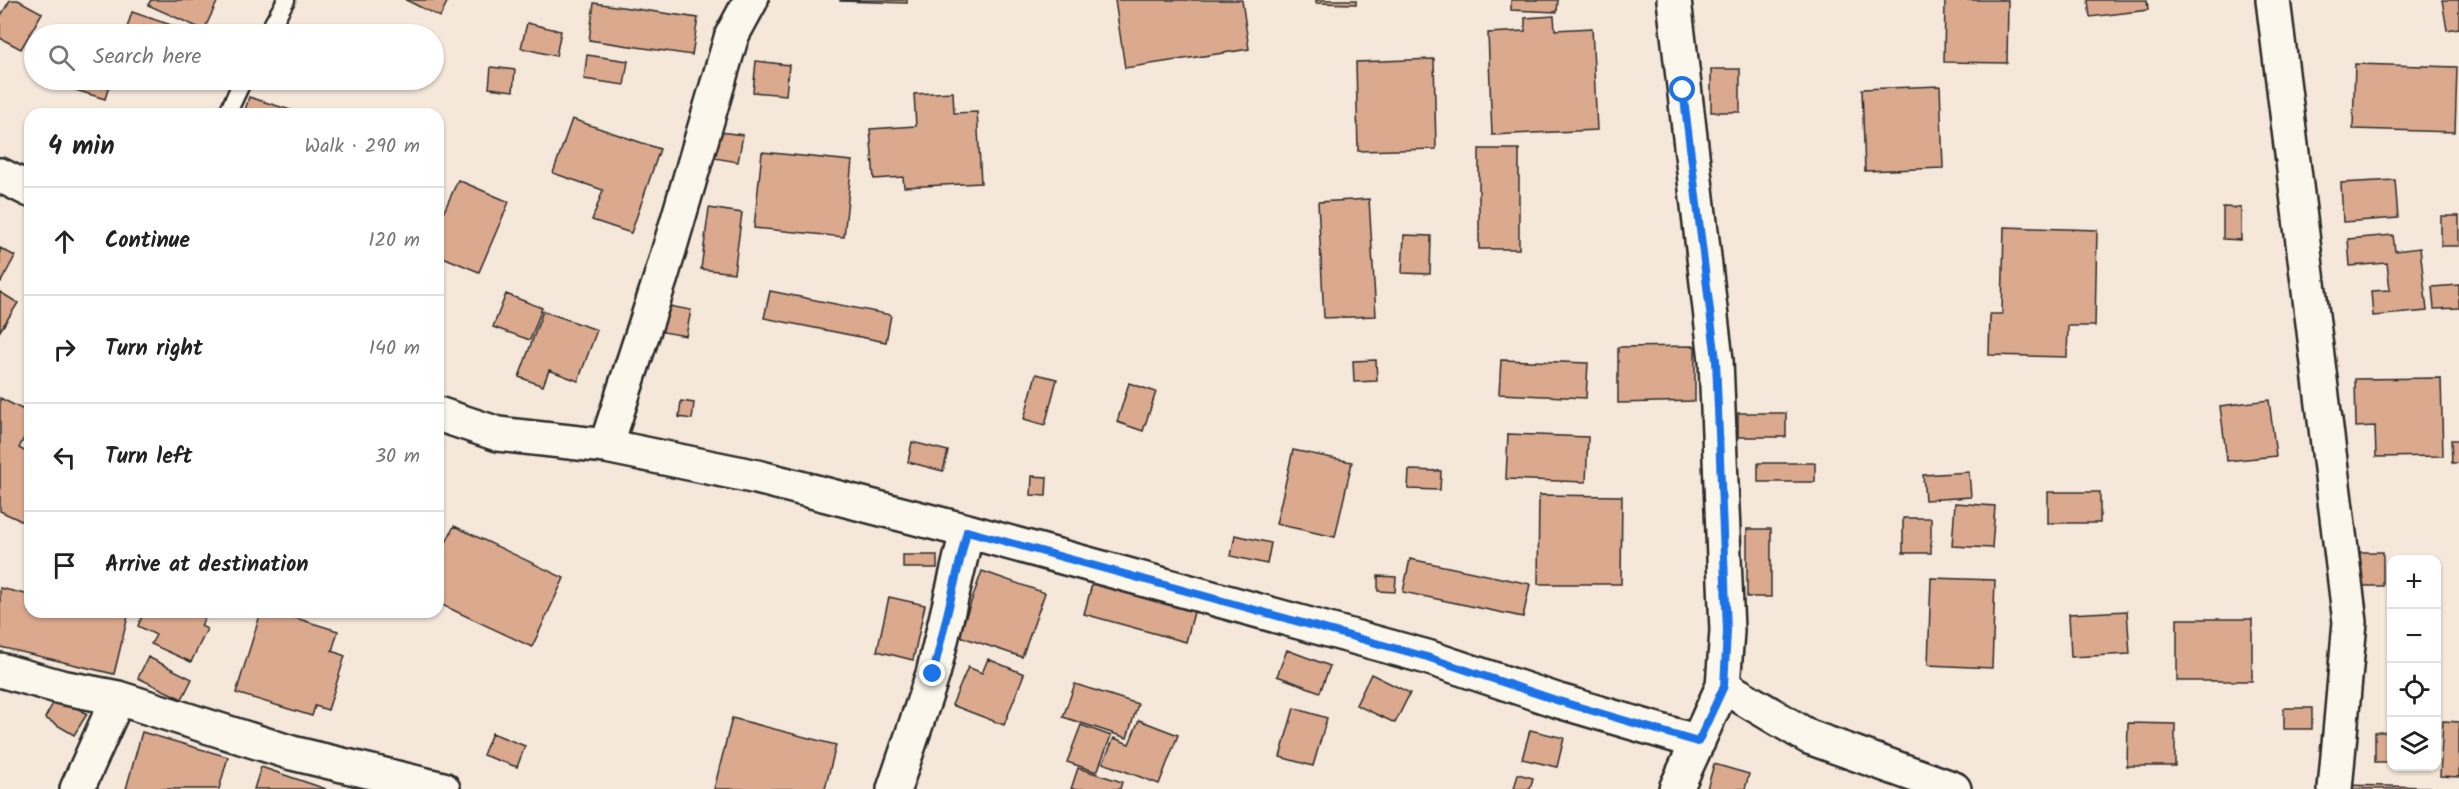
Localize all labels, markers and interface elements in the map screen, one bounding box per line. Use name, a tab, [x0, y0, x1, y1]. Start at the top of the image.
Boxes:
search box	[24, 24, 444, 90]
text: Search here	[93, 40, 201, 75]
icon: search	[45, 41, 78, 74]
route start	[1669, 76, 1695, 102]
text: 4 min	[48, 126, 115, 168]
text: Walk · 290 m	[305, 131, 420, 163]
text: Continue	[105, 224, 190, 259]
icon: ahead	[48, 225, 81, 258]
text: 120 m	[368, 225, 420, 257]
text: Turn right	[105, 332, 203, 367]
icon: right	[48, 333, 81, 366]
text: 140 m	[369, 333, 420, 365]
text: Turn left	[105, 440, 192, 475]
icon: left	[48, 441, 81, 474]
text: 30 m	[375, 441, 420, 473]
text: Arrive at destination	[105, 548, 308, 583]
icon: arrive	[48, 549, 81, 582]
map controls	[2387, 555, 2441, 771]
button: +	[2387, 555, 2441, 609]
button: −	[2387, 609, 2441, 663]
route end	[919, 660, 945, 686]
button: locate	[2387, 663, 2441, 717]
button: layers	[2387, 717, 2441, 771]

